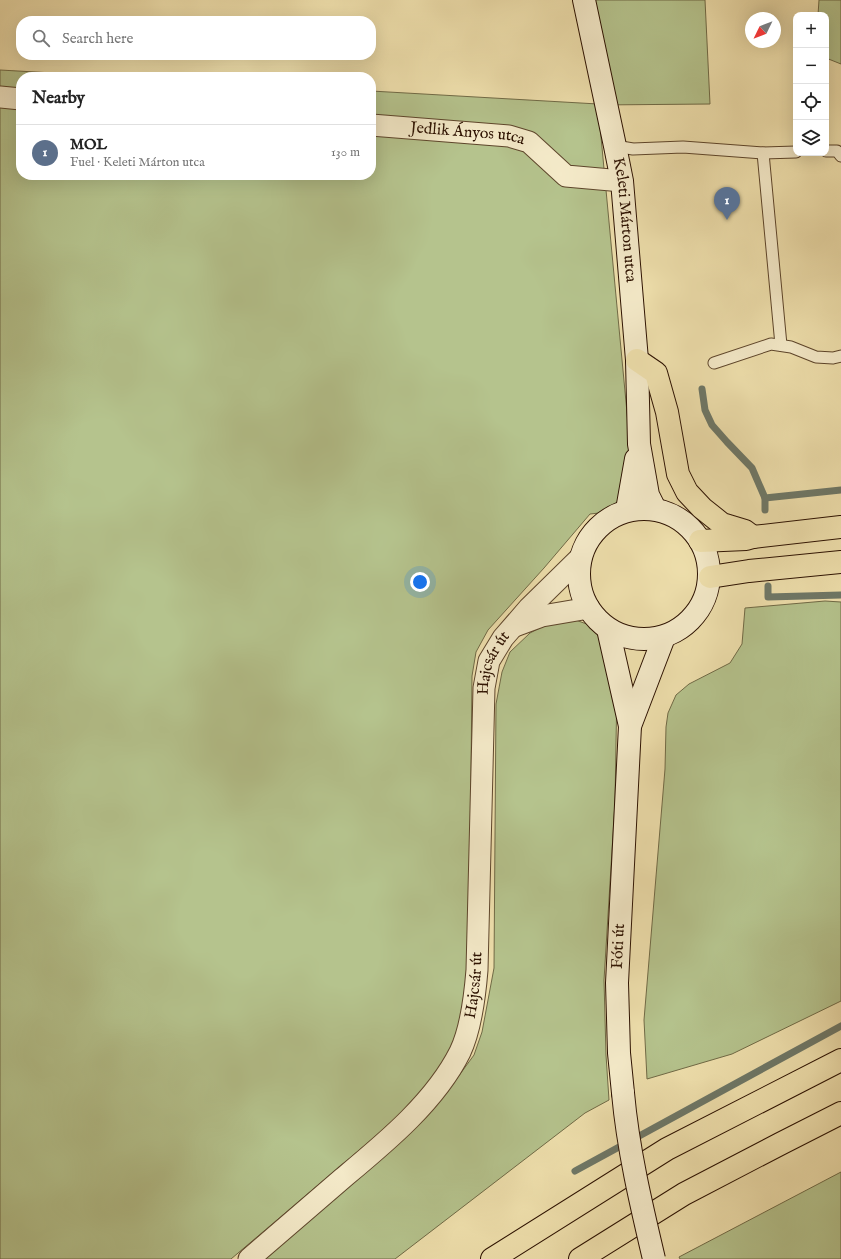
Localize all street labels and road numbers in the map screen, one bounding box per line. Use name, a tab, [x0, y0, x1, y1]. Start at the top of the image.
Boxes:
street label: Jedlik Ányos utca	[408, 118, 527, 150]
street label: Keleti Márton utca	[608, 156, 640, 283]
street label: Hajcsár út	[474, 627, 515, 695]
street label: Fóti út	[608, 922, 630, 970]
street label: Hajcsár út	[461, 951, 487, 1020]

